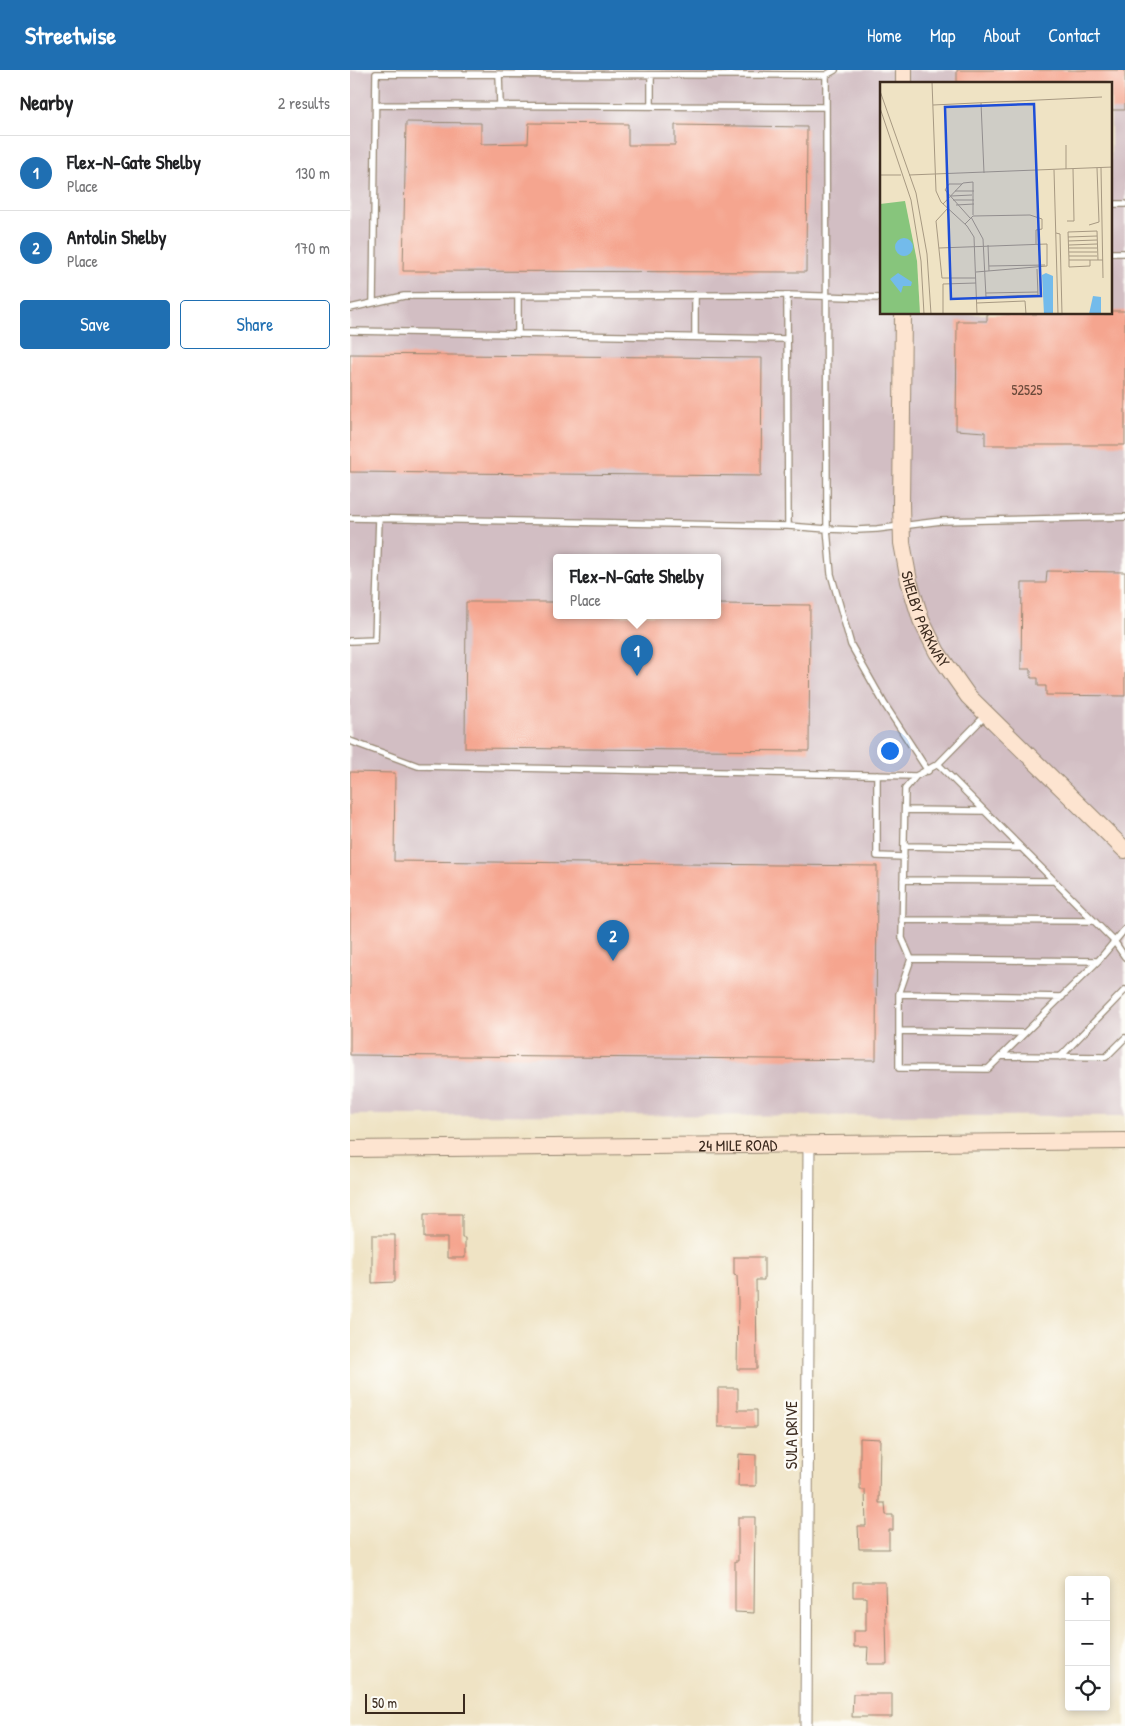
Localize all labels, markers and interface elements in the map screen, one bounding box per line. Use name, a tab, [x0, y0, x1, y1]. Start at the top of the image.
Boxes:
text: Streetwise	[25, 19, 116, 51]
text: Home	[867, 23, 902, 48]
text: Map	[930, 23, 955, 48]
text: About	[983, 23, 1020, 48]
text: Contact	[1048, 23, 1100, 48]
inset map	[880, 82, 1112, 315]
text: Nearby	[20, 88, 73, 117]
text: 2 results	[278, 92, 330, 114]
text: Flex-N-Gate Shelby	[67, 149, 201, 175]
text: 1	[33, 162, 39, 184]
text: 130 m	[295, 162, 330, 184]
text: Place	[67, 175, 98, 197]
text: Antolin Shelby	[67, 224, 167, 250]
text: 2	[32, 237, 40, 259]
text: 170 m	[295, 237, 330, 259]
text: Place	[67, 250, 98, 272]
button: Save	[20, 300, 170, 349]
button: Share	[180, 300, 330, 349]
house number: 52525	[1012, 380, 1043, 399]
popup	[553, 554, 721, 619]
text: Flex-N-Gate Shelby	[570, 563, 704, 589]
street label: SHELBY PARKWAY	[896, 569, 955, 671]
text: Place	[570, 589, 601, 611]
pin: 1	[621, 635, 653, 676]
your location	[877, 738, 903, 764]
pin: 2	[597, 920, 629, 961]
street label: 24 MILE ROAD	[698, 1134, 778, 1156]
street label: SULA DRIVE	[780, 1401, 802, 1469]
map controls	[1065, 1576, 1110, 1711]
button: +	[1065, 1576, 1110, 1621]
button: −	[1065, 1621, 1110, 1666]
button: locate	[1065, 1666, 1110, 1711]
scale bar	[365, 1691, 465, 1714]
text: 50 m	[372, 1693, 397, 1712]

